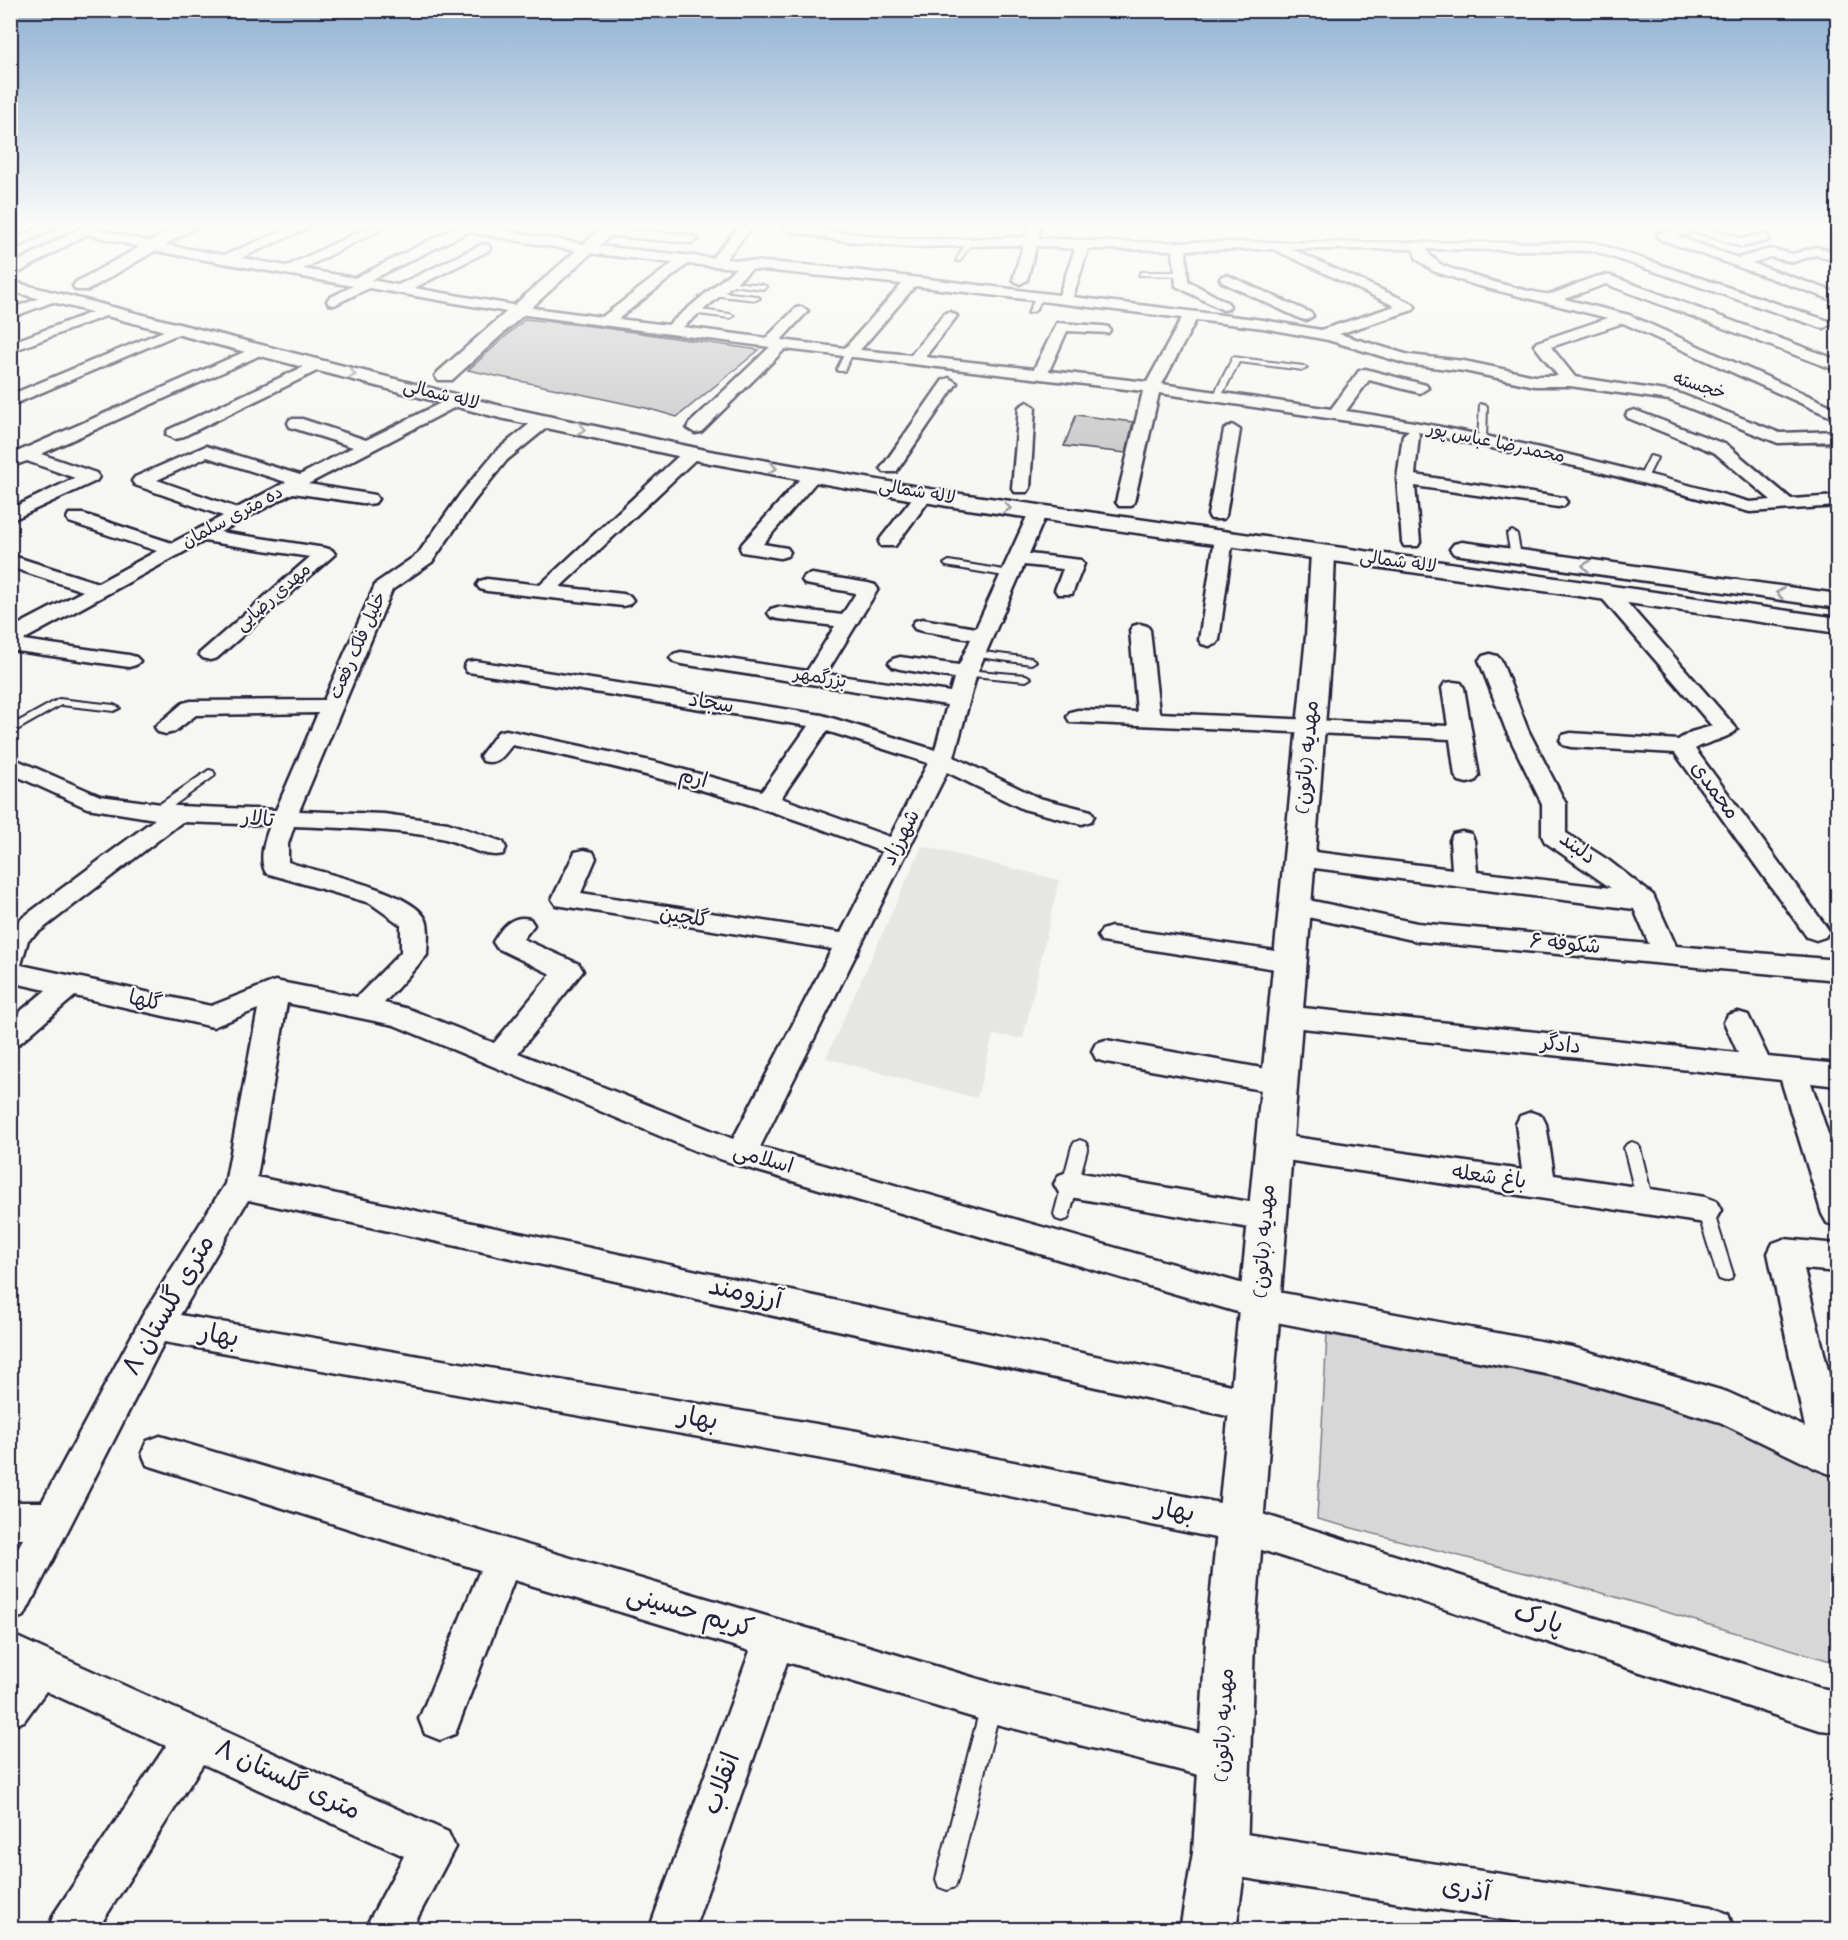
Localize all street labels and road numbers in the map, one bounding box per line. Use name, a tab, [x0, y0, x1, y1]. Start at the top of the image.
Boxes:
street label: خجسته	[1669, 366, 1729, 408]
street label: لاله شمالی	[400, 374, 482, 418]
street label: محمدرضا عباس پور	[1423, 416, 1567, 471]
street label: لاله شمالی	[877, 473, 957, 513]
street label: ده متری سلمان	[178, 480, 288, 556]
street label: لاله شمالی	[1358, 545, 1438, 581]
street label: مهدی رضایی	[230, 558, 318, 638]
street label: خلیل فلک رفعت	[324, 588, 394, 704]
street label: بزرگمهر	[790, 662, 848, 696]
street label: سجاد	[686, 686, 736, 722]
street label: مهدیه (باتون)	[1288, 699, 1328, 815]
street label: محمدی	[1682, 755, 1746, 827]
street label: ارم	[675, 761, 711, 797]
street label: تالار	[238, 803, 277, 837]
street label: شهرزاد	[875, 805, 929, 871]
street label: دلبند	[1552, 825, 1602, 873]
street label: گلچین	[657, 899, 711, 937]
street label: شکوفه ۶	[1528, 927, 1602, 963]
street label: گلها	[125, 984, 165, 1020]
street label: دادگر	[1538, 1029, 1582, 1063]
street label: اسلامی	[729, 1137, 797, 1183]
street label: باغ شعله	[1450, 1158, 1528, 1198]
street label: مهدیه (باتون)	[1246, 1183, 1284, 1299]
street label: ۸ متری گلستان	[114, 1228, 226, 1384]
street label: آرزومند	[705, 1269, 787, 1322]
street label: بهار	[194, 1315, 242, 1359]
street label: بهار	[673, 1398, 721, 1442]
street label: بهار	[1150, 1489, 1198, 1534]
street label: کریم حسینی	[622, 1577, 758, 1649]
street label: پارک	[1508, 1594, 1568, 1646]
street label: مهدیه (باتون)	[1207, 1667, 1243, 1783]
street label: ۸ متری گلستان	[208, 1731, 366, 1831]
street label: انقلاب	[694, 1747, 752, 1821]
street label: آذری	[1439, 1868, 1495, 1914]

